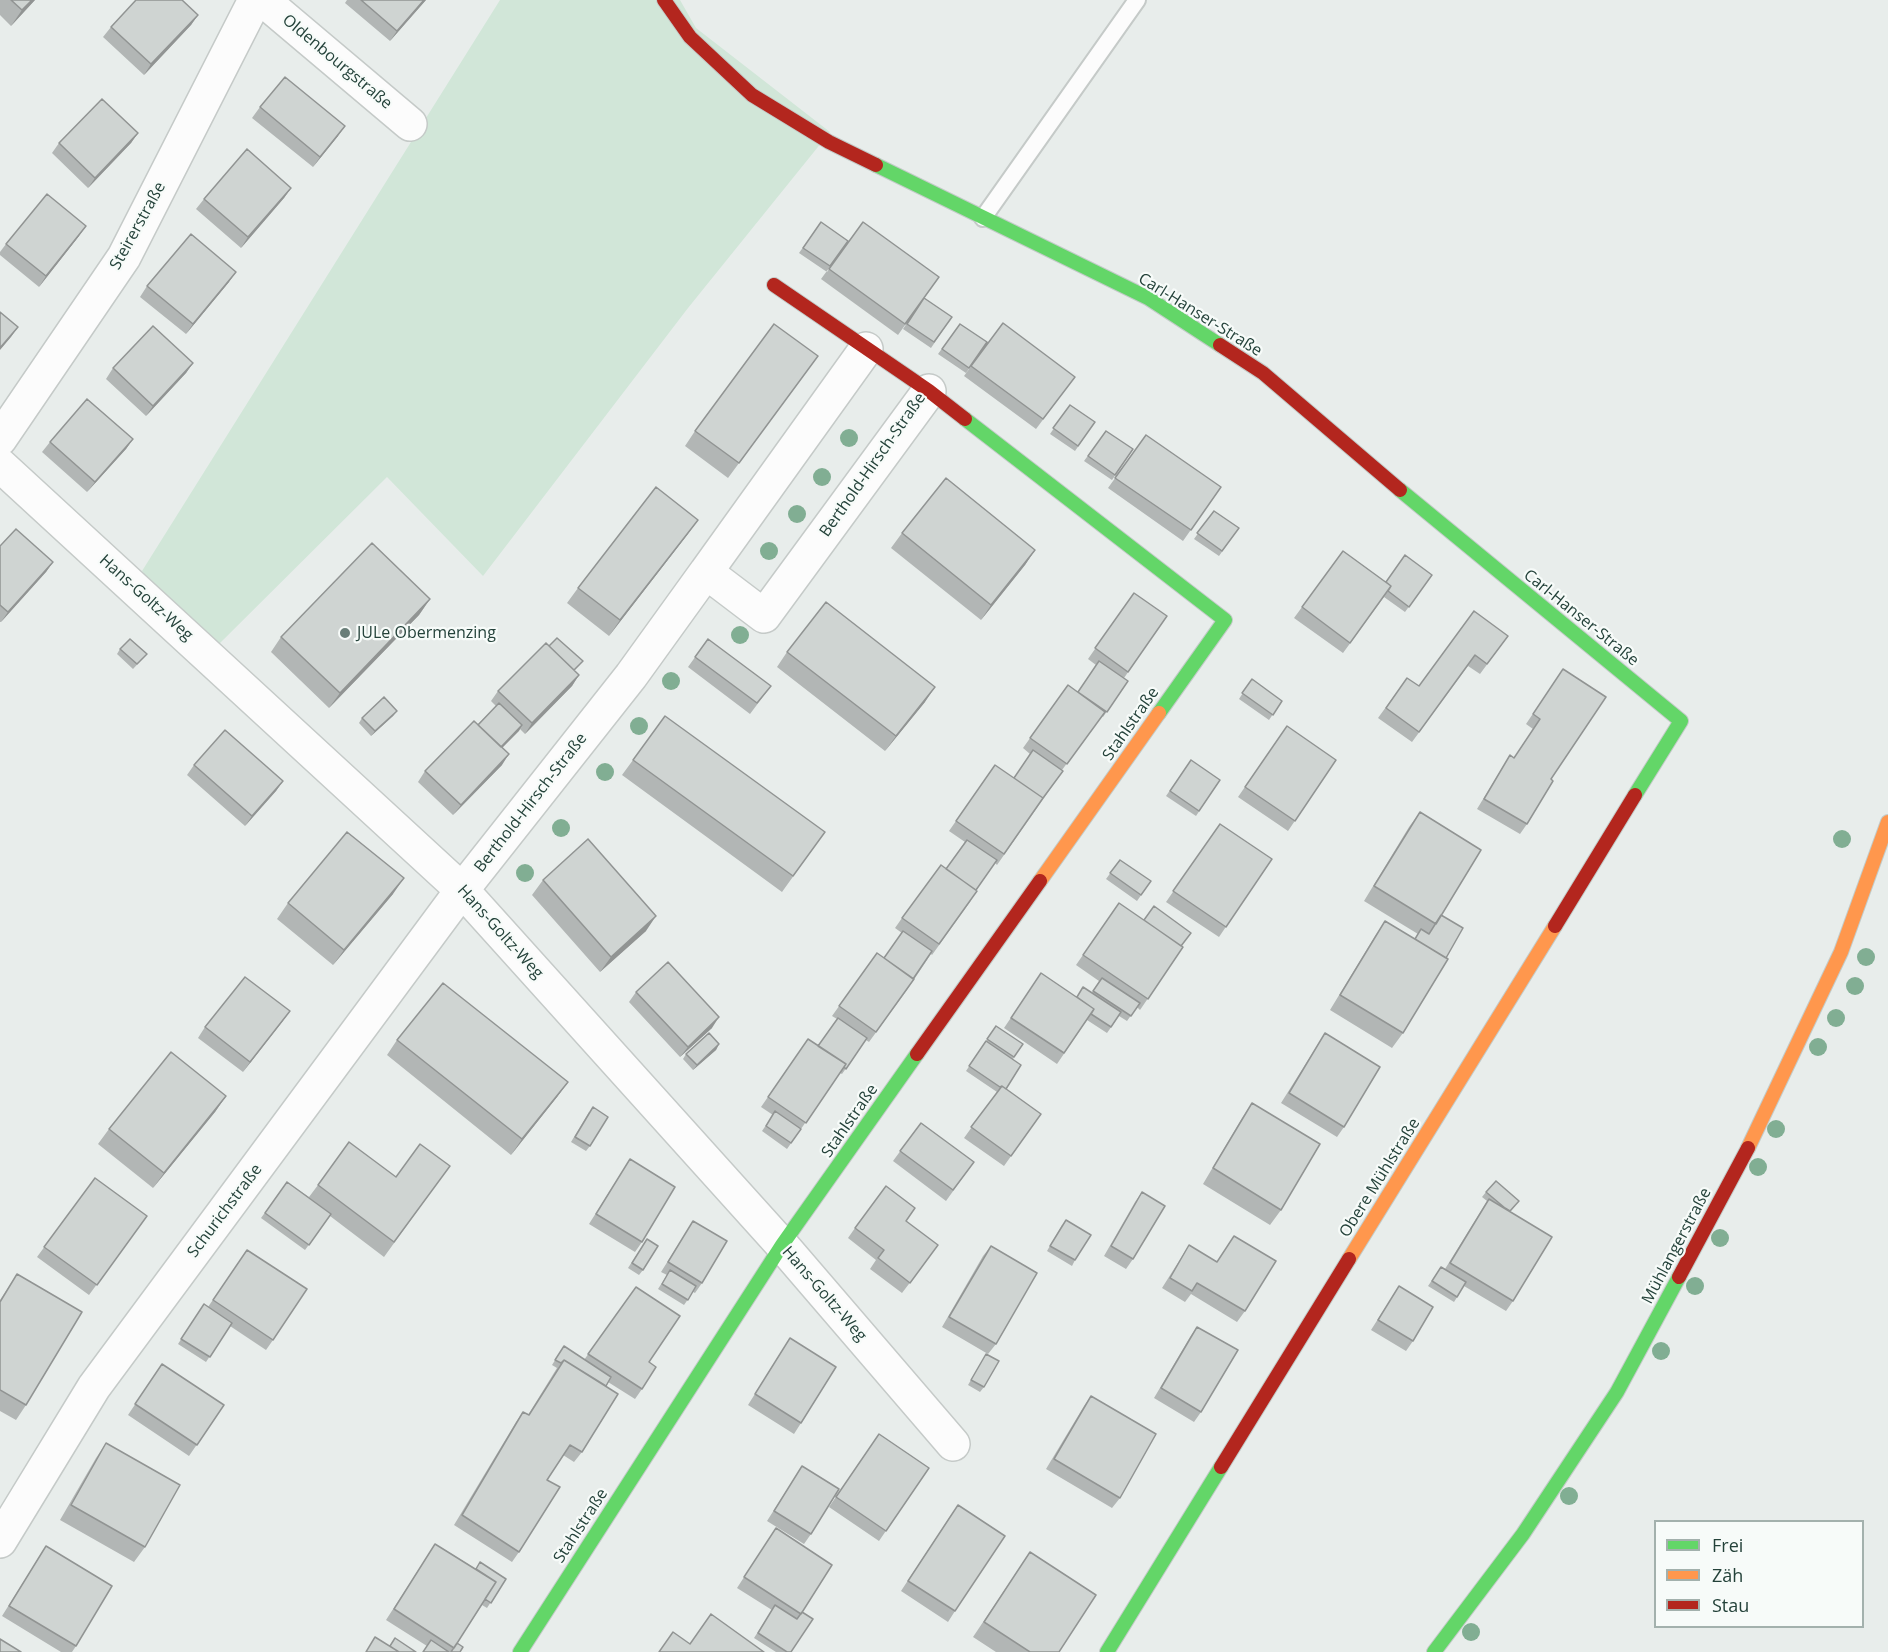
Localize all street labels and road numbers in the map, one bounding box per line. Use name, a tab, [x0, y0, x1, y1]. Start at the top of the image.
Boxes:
street label: Oldenbourgstraße	[278, 11, 396, 113]
street label: Steirerstraße	[106, 179, 170, 273]
street label: Carl-Hanser-Straße	[1135, 269, 1265, 361]
street label: Berthold-Hirsch-Straße	[816, 389, 930, 541]
street label: Hans-Goltz-Weg	[95, 551, 197, 645]
street label: Carl-Hanser-Straße	[1520, 566, 1642, 670]
street label: Stahlstraße	[1099, 684, 1163, 764]
street label: Berthold-Hirsch-Straße	[471, 730, 591, 876]
street label: Hans-Goltz-Weg	[453, 881, 547, 983]
street label: Stahlstraße	[818, 1081, 882, 1161]
street label: Obere Mühlstraße	[1336, 1115, 1424, 1241]
street label: Schurichstraße	[184, 1161, 266, 1261]
street label: Mühlangerstraße	[1638, 1185, 1716, 1307]
street label: Hans-Goltz-Weg	[778, 1243, 870, 1345]
street label: Stahlstraße	[550, 1485, 612, 1567]

